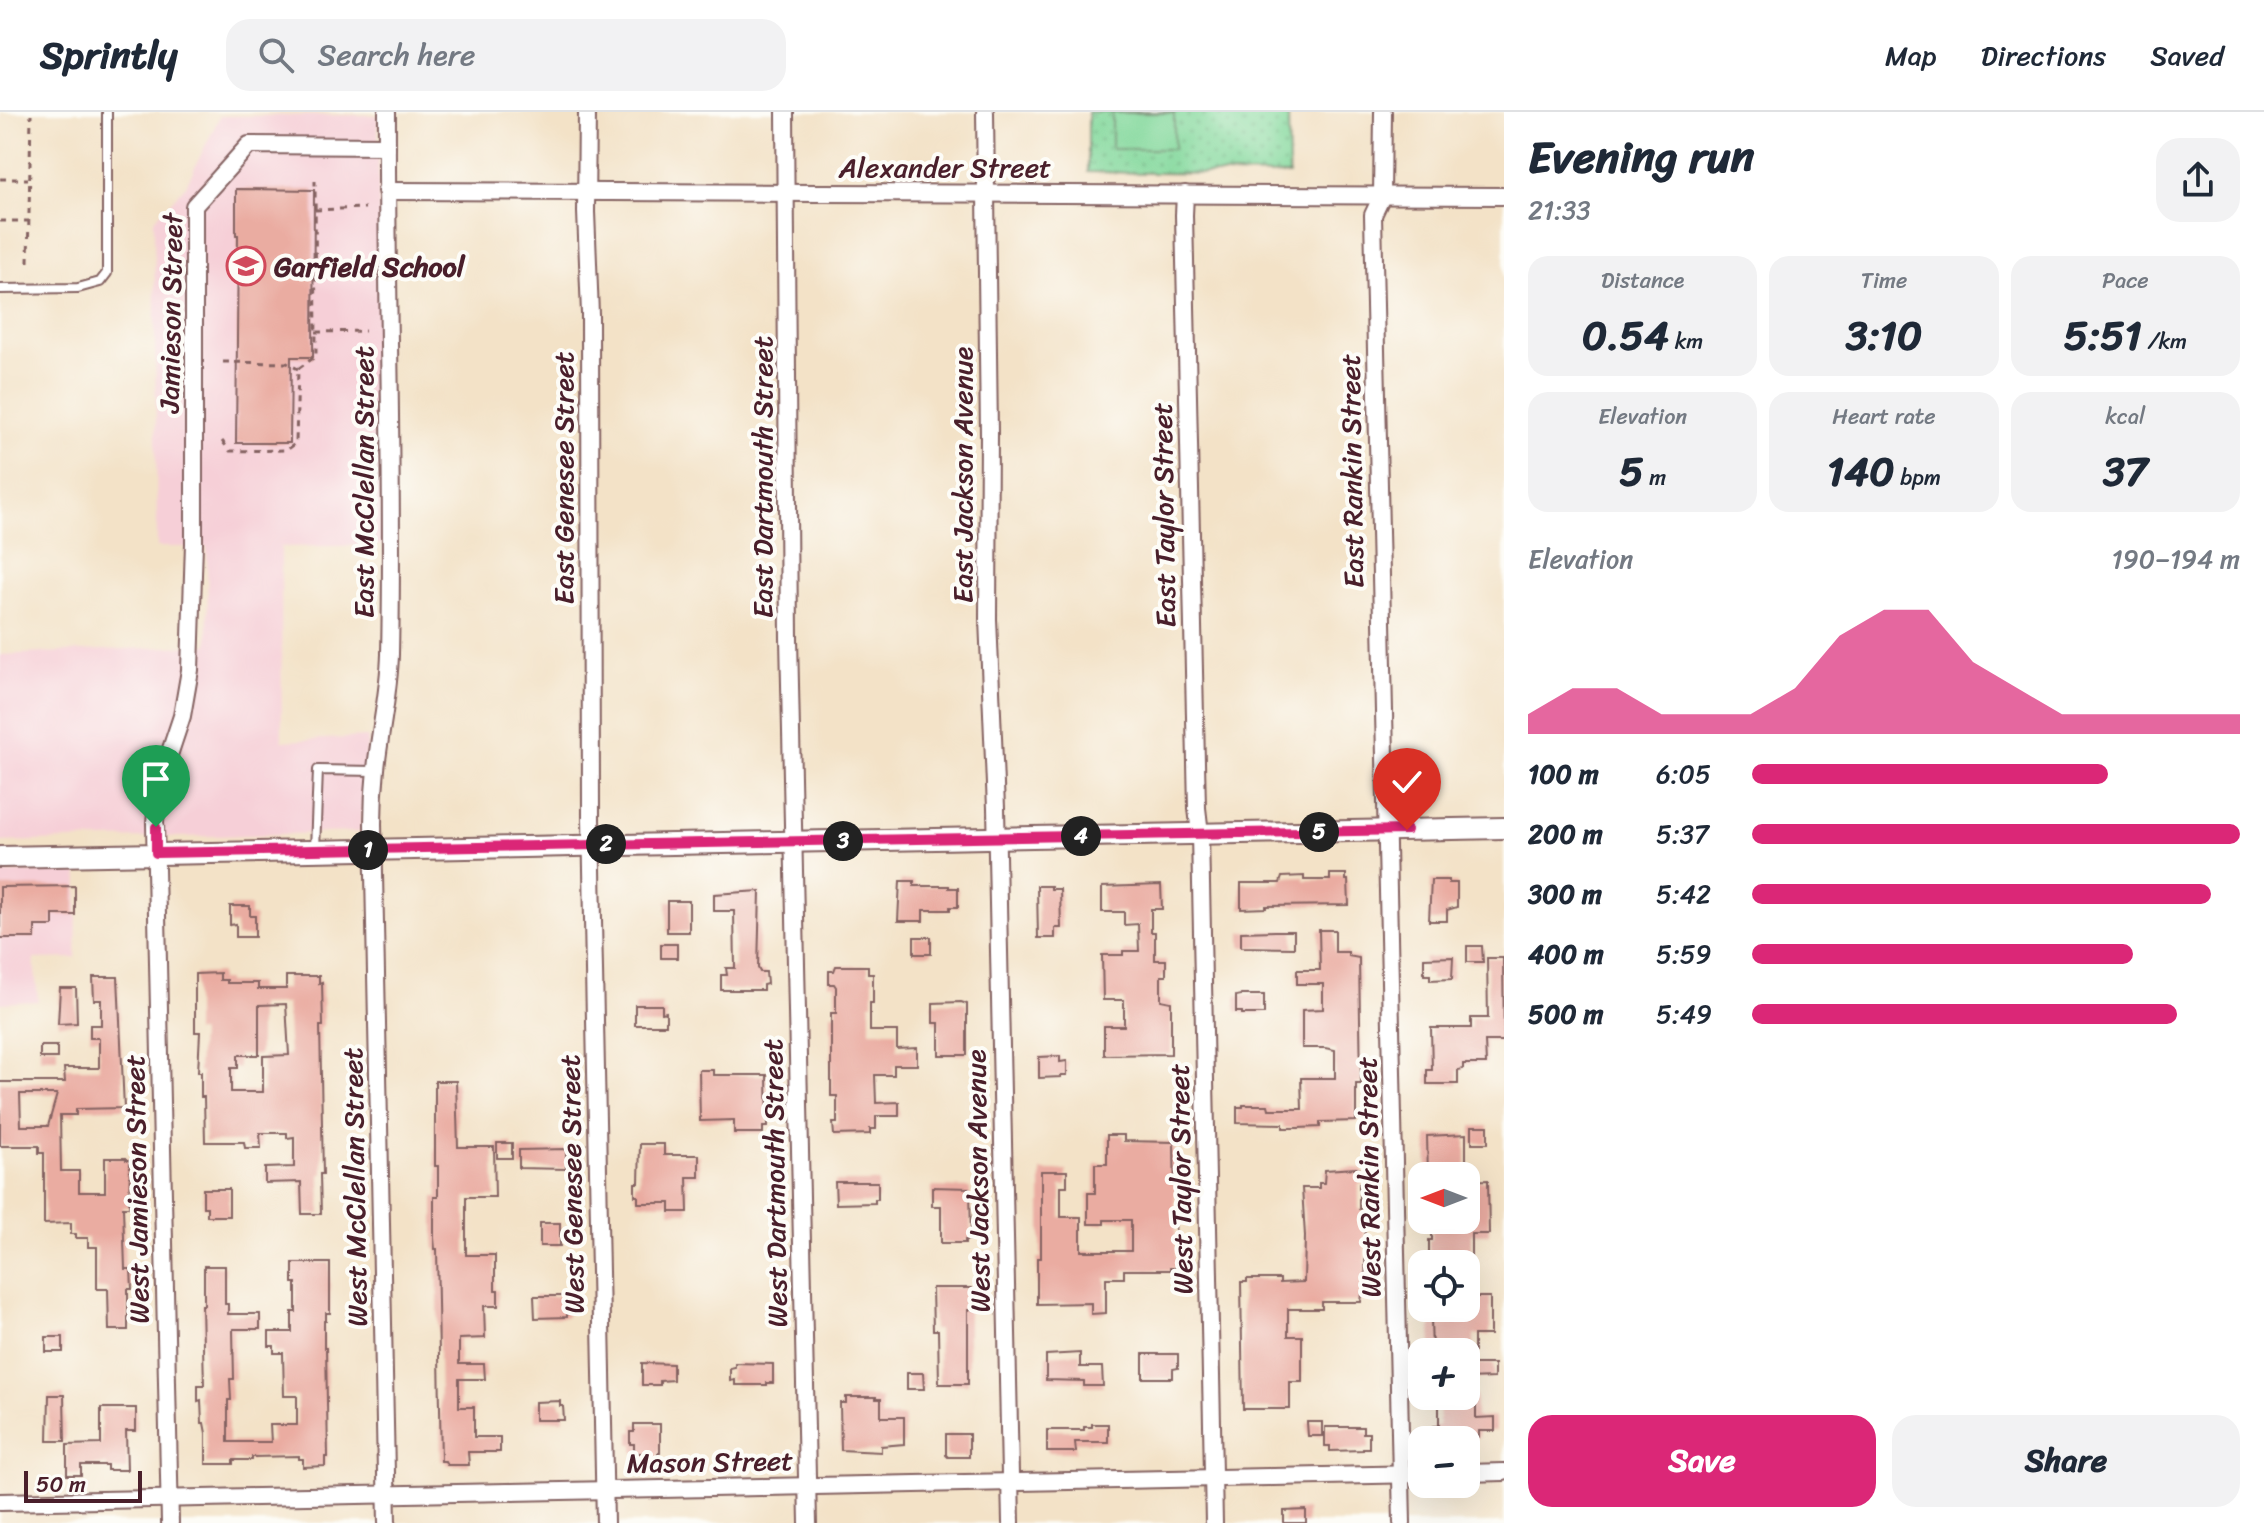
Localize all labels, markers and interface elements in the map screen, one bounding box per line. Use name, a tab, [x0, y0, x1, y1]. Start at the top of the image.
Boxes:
search box	[226, 19, 786, 91]
text: Sprintly	[40, 22, 178, 89]
text: Search here	[318, 28, 476, 82]
text: Map	[1885, 31, 1937, 80]
text: Directions	[1981, 31, 2106, 80]
text: Saved	[2150, 31, 2224, 80]
icon: search	[254, 33, 298, 77]
text: Evening run	[1528, 118, 1754, 196]
button: share	[2156, 138, 2240, 222]
street label: Alexander Street	[838, 143, 1051, 192]
text: 21:33	[1528, 187, 1591, 233]
street label: Jamieson Street	[145, 211, 197, 414]
place label: Garfield School	[274, 242, 466, 291]
school or university icon: Garfield School	[225, 245, 267, 287]
text: Distance	[1601, 261, 1684, 300]
text: Time	[1861, 261, 1907, 300]
text: Pace	[2102, 261, 2149, 300]
text: 0.54	[1582, 300, 1669, 371]
text: 3:10	[1846, 300, 1922, 371]
text: 5:51	[2064, 300, 2142, 371]
text: km	[1669, 322, 1703, 361]
text: /km	[2142, 322, 2187, 361]
street label: East Dartmouth Street	[738, 336, 787, 618]
street label: East McClellan Street	[339, 346, 388, 618]
street label: East Jackson Avenue	[938, 347, 987, 603]
street label: East Genesee Street	[539, 352, 588, 604]
street label: East Rankin Street	[1325, 353, 1379, 589]
text: Elevation	[1598, 397, 1687, 436]
text: Heart rate	[1832, 397, 1936, 436]
text: kcal	[2105, 397, 2145, 436]
street label: East Taylor Street	[1138, 402, 1190, 628]
text: 5	[1619, 436, 1644, 507]
text: 140	[1827, 436, 1895, 507]
text: 37	[2103, 436, 2148, 507]
text: m	[1644, 458, 1666, 497]
text: bpm	[1895, 458, 1941, 497]
text: Elevation	[1528, 536, 1633, 582]
text: 190–194 m	[2112, 536, 2240, 582]
pin	[122, 745, 190, 827]
pin	[1373, 748, 1441, 830]
text: 100 m	[1528, 751, 1599, 797]
text: 6:05	[1656, 751, 1711, 797]
icon: arrive	[134, 757, 178, 801]
icon: check	[1385, 760, 1429, 804]
text: 200 m	[1528, 811, 1603, 857]
text: 5:37	[1656, 811, 1709, 857]
pin: 5	[1299, 812, 1339, 852]
text: 5	[1312, 812, 1326, 851]
pin: 4	[1061, 816, 1101, 856]
text: 4	[1074, 816, 1088, 855]
pin: 3	[823, 821, 863, 861]
text: 3	[837, 821, 849, 860]
pin: 2	[586, 824, 626, 864]
text: 2	[600, 824, 612, 863]
pin: 1	[348, 830, 388, 870]
text: 1	[363, 830, 373, 869]
text: 300 m	[1528, 871, 1602, 917]
text: 5:42	[1656, 871, 1711, 917]
text: 400 m	[1528, 931, 1604, 977]
text: 5:59	[1656, 931, 1712, 977]
text: 500 m	[1528, 991, 1603, 1037]
text: 5:49	[1656, 991, 1712, 1037]
street label: West Dartmouth Street	[748, 1038, 802, 1328]
street label: West McClellan Street	[328, 1047, 382, 1327]
street label: West Jackson Avenue	[951, 1049, 1005, 1313]
street label: West Jamieson Street	[110, 1054, 164, 1324]
street label: West Genesee Street	[545, 1054, 599, 1314]
street label: West Rankin Street	[1342, 1056, 1396, 1298]
street label: West Taylor Street	[1154, 1063, 1208, 1295]
north arrow	[1408, 1162, 1480, 1234]
map controls	[1408, 1162, 1480, 1498]
button: locate	[1408, 1250, 1480, 1322]
button: +	[1408, 1338, 1480, 1410]
button: Save	[1528, 1415, 1876, 1507]
button: Share	[1892, 1415, 2240, 1507]
button: −	[1408, 1426, 1480, 1498]
street label: Mason Street	[626, 1436, 794, 1488]
text: 50 m	[36, 1465, 86, 1504]
scale bar	[24, 1467, 142, 1503]

